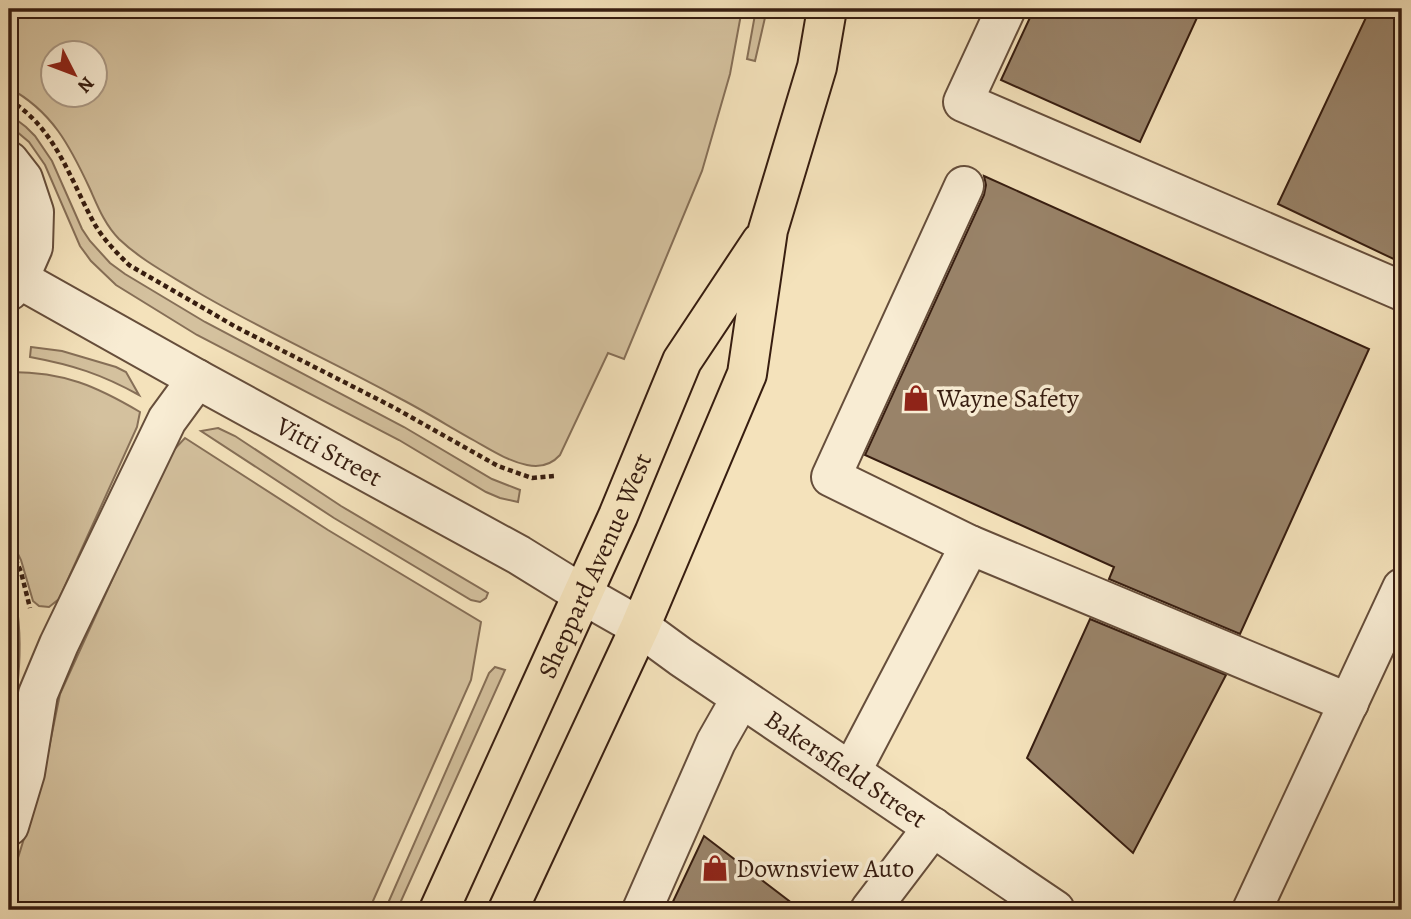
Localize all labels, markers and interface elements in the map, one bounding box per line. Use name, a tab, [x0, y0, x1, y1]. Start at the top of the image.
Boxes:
north arrow	[38, 38, 108, 108]
text: N	[71, 71, 100, 99]
place label: Wayne Safety	[936, 381, 1079, 416]
shop icon: Wayne Safety	[901, 383, 931, 413]
street label: Vitti Street	[269, 408, 389, 495]
street label: Sheppard Avenue West	[530, 447, 660, 684]
street label: Bakersfield Street	[758, 702, 934, 837]
place label: Downsview Auto	[736, 851, 914, 886]
shop icon: Downsview Auto	[700, 853, 730, 883]

